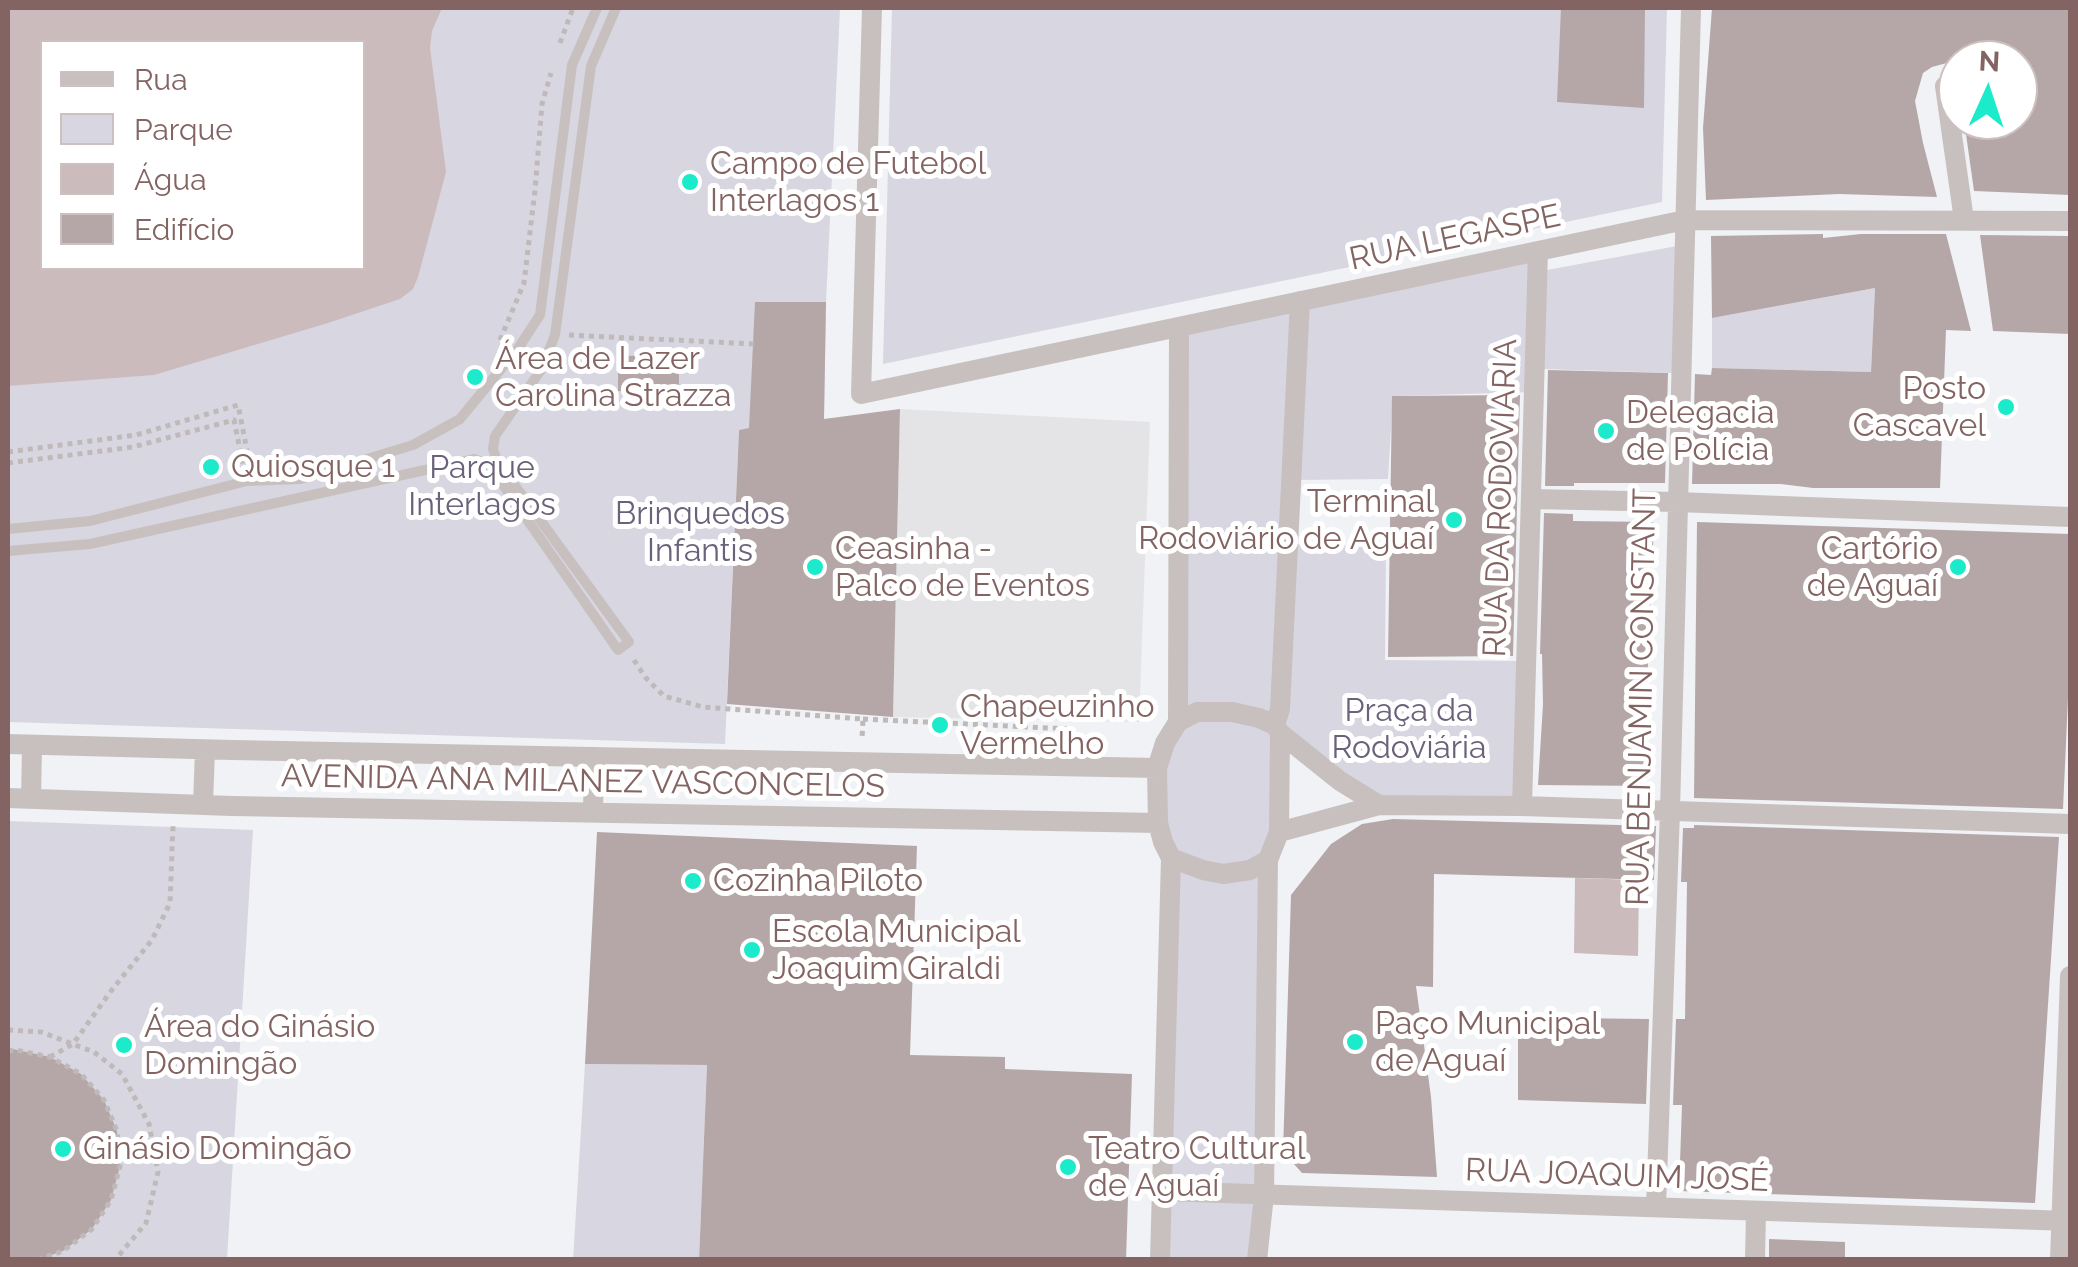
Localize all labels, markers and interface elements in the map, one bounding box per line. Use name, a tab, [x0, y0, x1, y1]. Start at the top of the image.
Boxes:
legend	[40, 40, 365, 270]
north arrow	[1938, 40, 2038, 140]
text: N	[1978, 45, 2001, 79]
text: Rua	[134, 62, 188, 97]
text: Parque	[134, 112, 233, 147]
place label: Campo de Futebol Interlagos 1	[710, 145, 986, 220]
text: Água	[134, 162, 207, 197]
marker: Campo de Futebol Interlagos 1	[679, 171, 701, 193]
street label: RUA LEGASPE	[1346, 197, 1564, 279]
text: Edifício	[134, 212, 234, 247]
street label: RUA DA RODOVIARIA	[1476, 338, 1526, 658]
place label: Área de Lazer Carolina Strazza	[495, 340, 731, 415]
marker: Área de Lazer Carolina Strazza	[464, 366, 486, 388]
place label: Posto Cascavel	[1853, 370, 1986, 445]
place label: Delegacia de Polícia	[1626, 394, 1774, 469]
marker: Posto Cascavel	[1995, 396, 2017, 418]
marker: Delegacia de Polícia	[1595, 420, 1617, 442]
place label: Quiosque 1	[231, 448, 395, 486]
park label: Parque Interlagos	[408, 449, 556, 524]
marker: Quiosque 1	[200, 456, 222, 478]
place label: Terminal Rodoviário de Aguaí	[1138, 483, 1434, 558]
street label: RUA BENJAMIN CONSTANT	[1619, 488, 1665, 906]
park label: Brinquedos Infantis	[615, 495, 785, 570]
marker: Terminal Rodoviário de Aguaí	[1443, 509, 1465, 531]
place label: Ceasinha - Palco de Eventos	[835, 530, 1090, 605]
place label: Cartório de Aguaí	[1807, 530, 1938, 605]
marker: Ceasinha - Palco de Eventos	[804, 556, 826, 578]
marker: Cartório de Aguaí	[1947, 556, 1969, 578]
place label: Chapeuzinho Vermelho	[960, 688, 1155, 763]
park label: Praça da Rodoviária	[1332, 692, 1486, 767]
marker: Chapeuzinho Vermelho	[929, 714, 951, 736]
street label: AVENIDA ANA MILANEZ VASCONCELOS	[281, 758, 885, 806]
place label: Cozinha Piloto	[713, 862, 923, 900]
marker: Cozinha Piloto	[682, 870, 704, 892]
place label: Escola Municipal Joaquim Giraldi	[772, 913, 1021, 988]
marker: Escola Municipal Joaquim Giraldi	[741, 939, 763, 961]
place label: Paço Municipal de Aguaí	[1375, 1005, 1600, 1080]
place label: Área do Ginásio Domingão	[144, 1008, 375, 1083]
marker: Paço Municipal de Aguaí	[1344, 1031, 1366, 1053]
marker: Área do Ginásio Domingão	[113, 1034, 135, 1056]
place label: Ginásio Domingão	[83, 1130, 352, 1168]
place label: Teatro Cultural de Aguaí	[1088, 1130, 1305, 1205]
marker: Ginásio Domingão	[52, 1138, 74, 1160]
street label: RUA JOAQUIM JOSÉ	[1464, 1152, 1770, 1200]
marker: Teatro Cultural de Aguaí	[1057, 1156, 1079, 1178]

